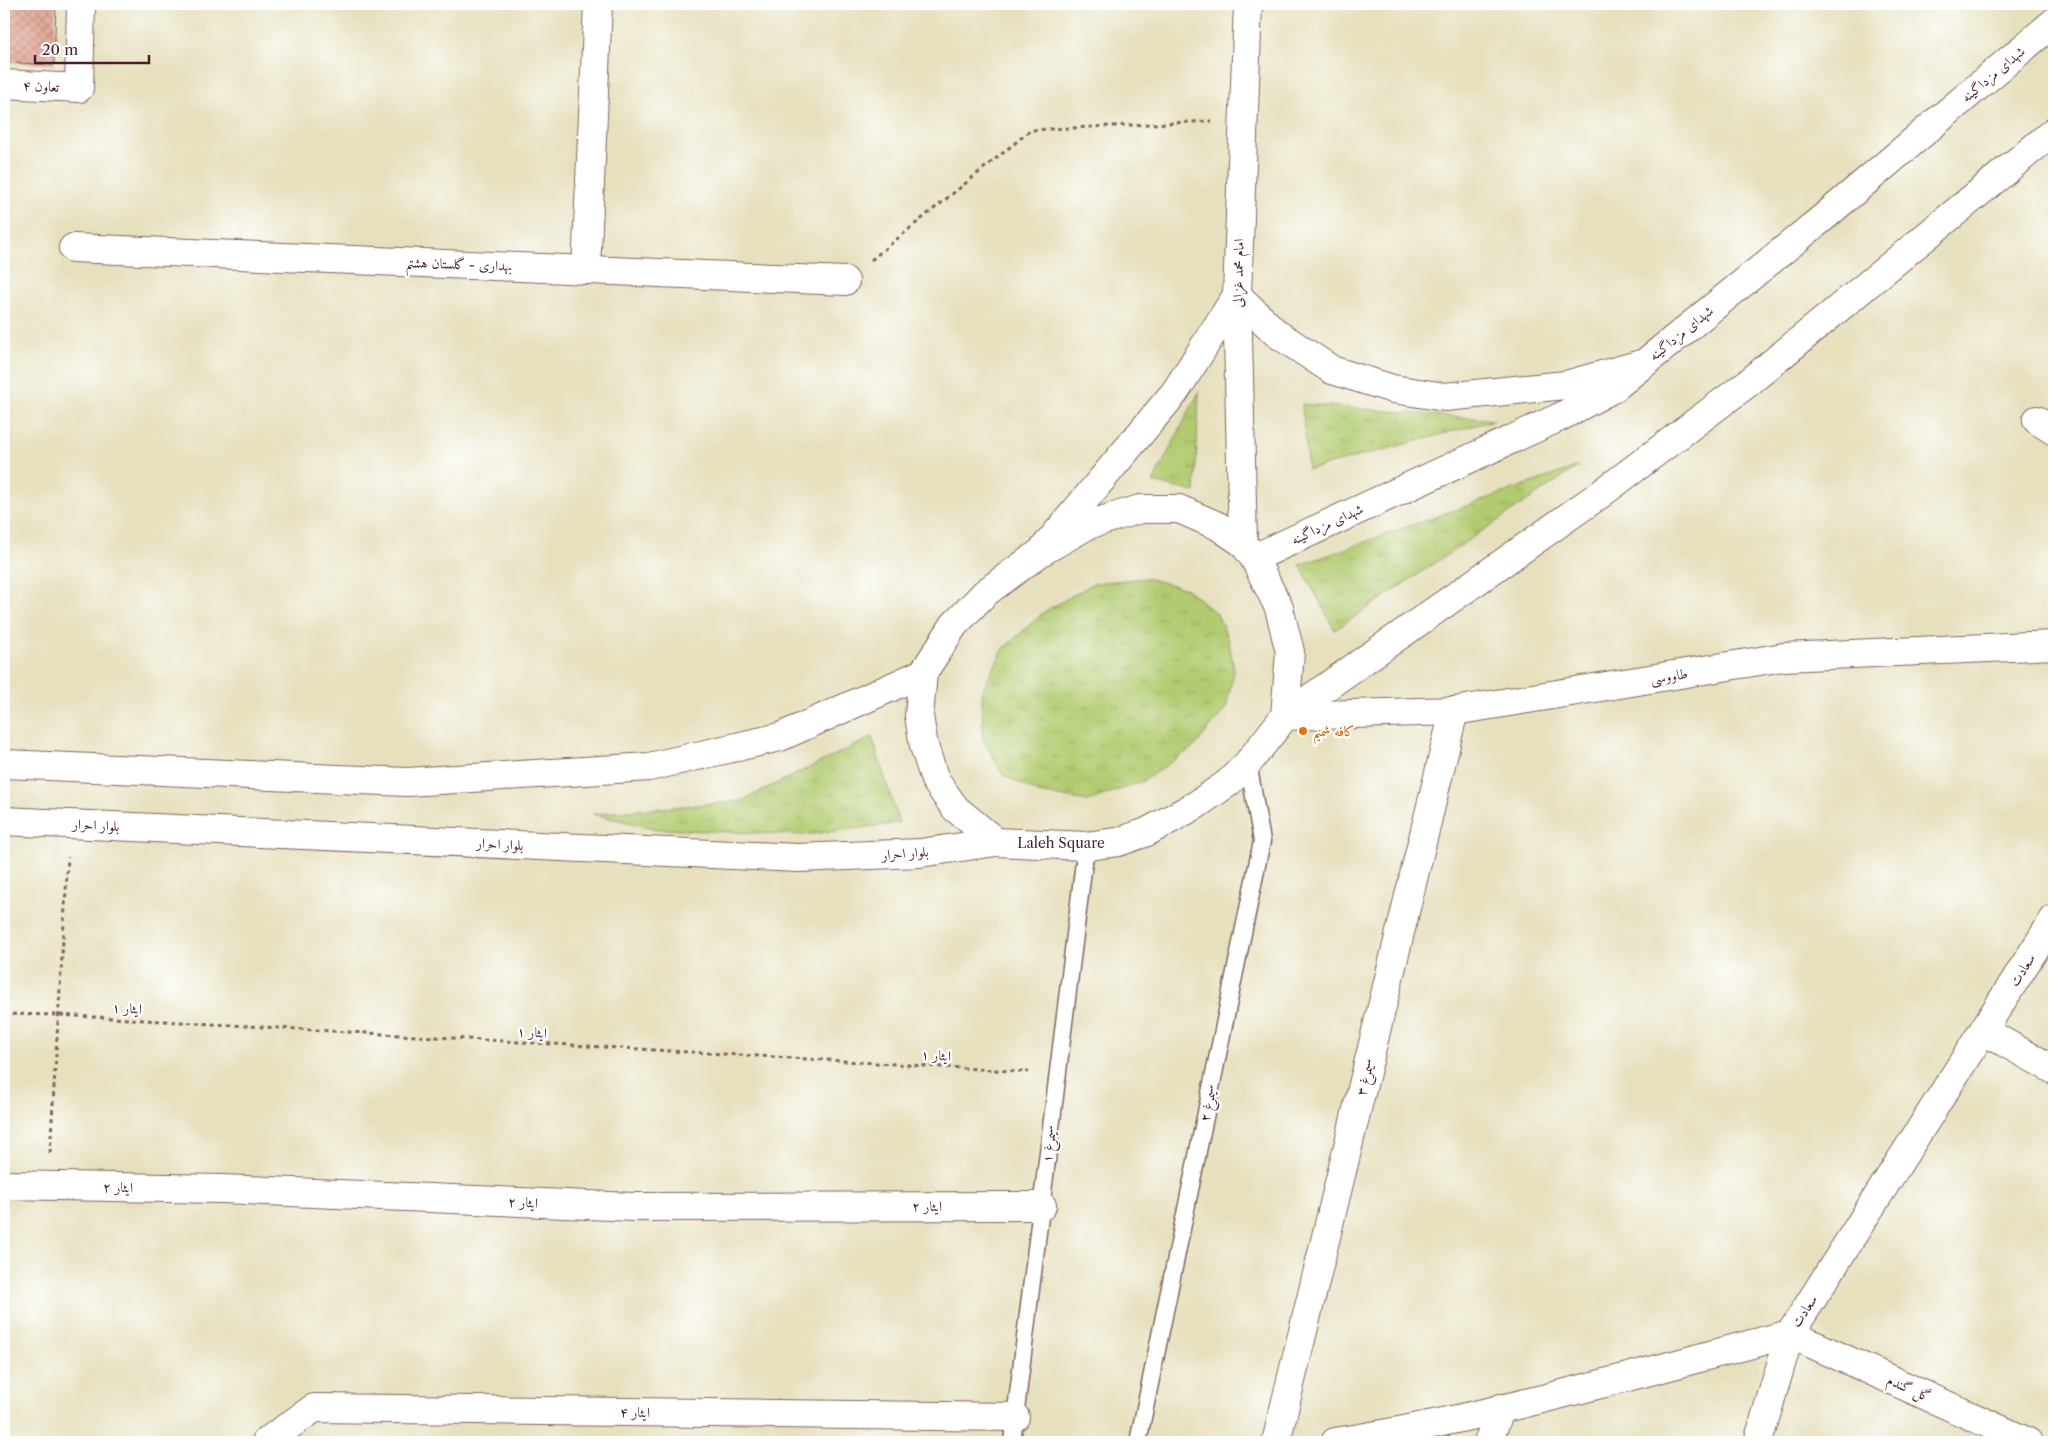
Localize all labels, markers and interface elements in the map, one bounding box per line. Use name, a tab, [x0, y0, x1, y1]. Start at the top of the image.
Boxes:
scale bar	[35, 32, 149, 64]
text: 20 m	[42, 40, 78, 59]
street label: شهدای مزداگینه	[1958, 42, 2029, 107]
street label: تعاون ۴	[22, 76, 60, 96]
street label: امام محمد غزالی	[1228, 239, 1252, 308]
street label: بهداری - گلستان هشتم	[405, 253, 513, 280]
street label: شهدای مزداگینه	[1645, 302, 1718, 365]
street label: شهدای مزداگینه	[1288, 499, 1367, 549]
street label: طاووسی	[1649, 664, 1689, 689]
place label: کافه شمیم	[1313, 722, 1355, 745]
marker: کافه شمیم	[1297, 725, 1309, 737]
street label: بلوار احرار	[70, 815, 120, 835]
street label: بلوار احرار	[474, 834, 524, 854]
street label: Laleh Square	[1017, 834, 1105, 852]
street label: بلوار احرار	[879, 842, 929, 864]
street label: سعادت	[2005, 950, 2039, 990]
street label: ایثار ۱	[111, 998, 143, 1018]
street label: ایثار ۱	[516, 1022, 548, 1042]
street label: ایثار ۱	[920, 1045, 952, 1065]
street label: سیمرغ ۳	[1352, 1056, 1381, 1098]
street label: سیمرغ ۲	[1195, 1083, 1224, 1124]
street label: سیمرغ ۱	[1038, 1124, 1063, 1164]
street label: ایثار ۲	[103, 1178, 133, 1196]
street label: ایثار ۲	[507, 1192, 539, 1212]
street label: ایثار ۲	[912, 1197, 942, 1215]
street label: سعادت	[1787, 1291, 1821, 1331]
street label: گل گندم	[1883, 1370, 1934, 1409]
street label: ایثار ۴	[620, 1403, 650, 1421]

